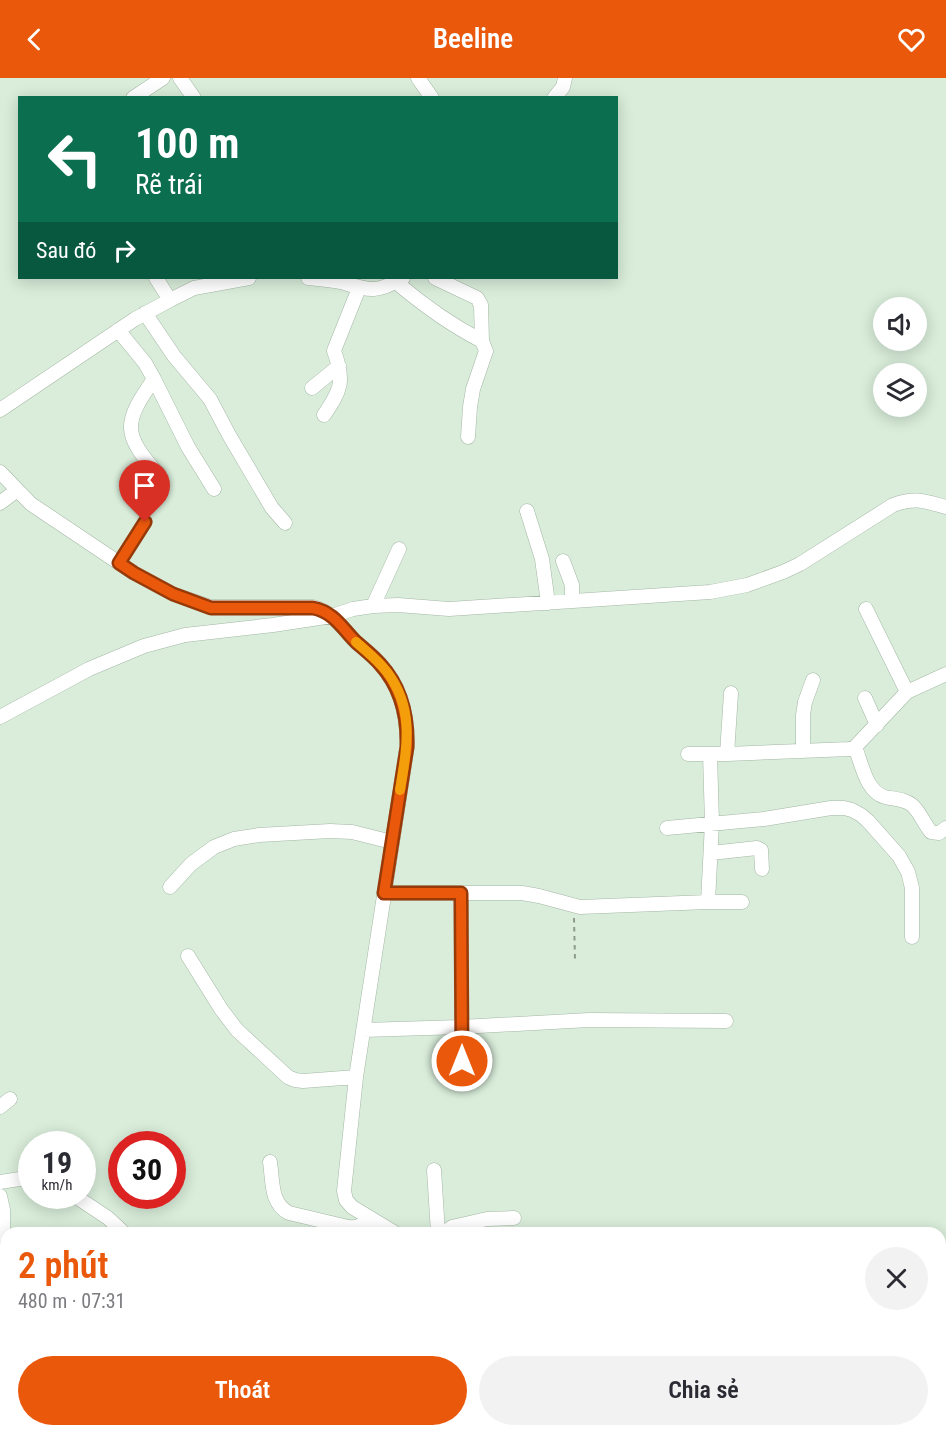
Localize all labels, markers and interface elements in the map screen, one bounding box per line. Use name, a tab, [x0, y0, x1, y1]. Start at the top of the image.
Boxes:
icon: back	[18, 23, 51, 56]
text: Beeline	[433, 23, 513, 55]
icon: heart	[895, 23, 928, 56]
text: 100 m	[135, 119, 240, 168]
icon: left	[36, 120, 114, 198]
text: Rẽ trái	[135, 169, 203, 201]
icon: right	[108, 234, 141, 267]
text: Sau đó	[36, 238, 96, 263]
map controls	[873, 297, 927, 417]
button: sound	[873, 297, 927, 351]
button: layers	[873, 363, 927, 417]
pin	[119, 460, 170, 522]
icon: arrive	[128, 469, 161, 502]
position arrow	[430, 1029, 494, 1093]
speed limit sign: 30	[108, 1131, 186, 1209]
text: 19	[42, 1145, 72, 1180]
text: km/h	[42, 1176, 72, 1194]
text: 2 phút	[18, 1245, 108, 1287]
button: close	[865, 1247, 928, 1310]
text: 480 m · 07:31	[18, 1289, 125, 1313]
button: Thoát	[18, 1356, 467, 1425]
button: Chia sẻ	[479, 1356, 928, 1425]

